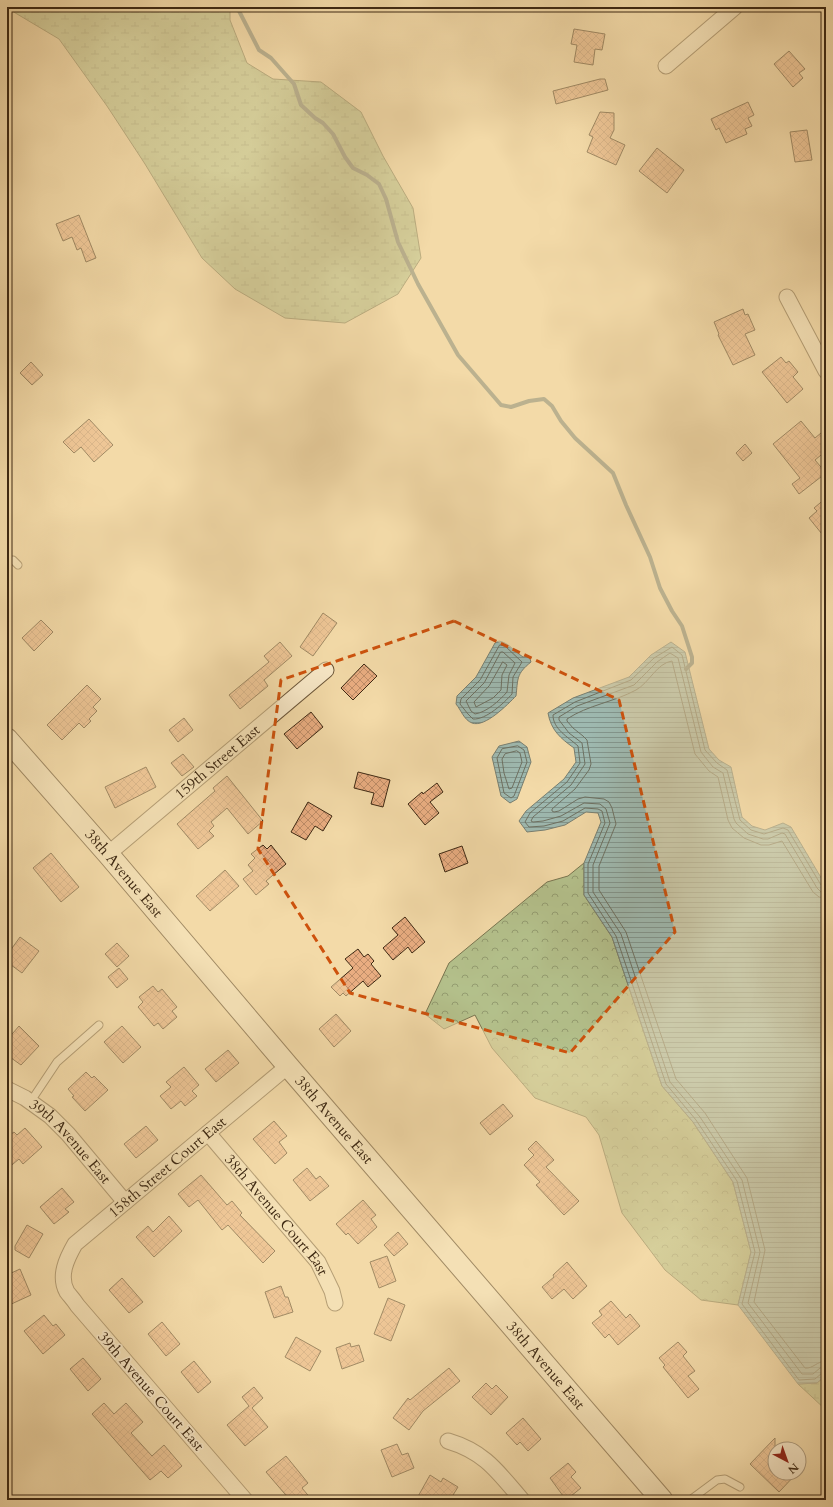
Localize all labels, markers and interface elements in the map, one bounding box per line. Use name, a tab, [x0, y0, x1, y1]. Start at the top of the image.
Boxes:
street label: 159th Street East	[170, 720, 264, 804]
street label: 38th Avenue East	[80, 825, 168, 922]
street label: 38th Avenue East	[291, 1071, 378, 1168]
street label: 39th Avenue East	[25, 1094, 116, 1188]
street label: 158th Street Court East	[104, 1112, 231, 1222]
street label: 38th Avenue Court East	[220, 1150, 333, 1279]
street label: 38th Avenue East	[502, 1317, 590, 1414]
street label: 39th Avenue Court East	[93, 1327, 209, 1455]
north arrow	[767, 1441, 807, 1481]
text: N	[784, 1459, 802, 1477]

